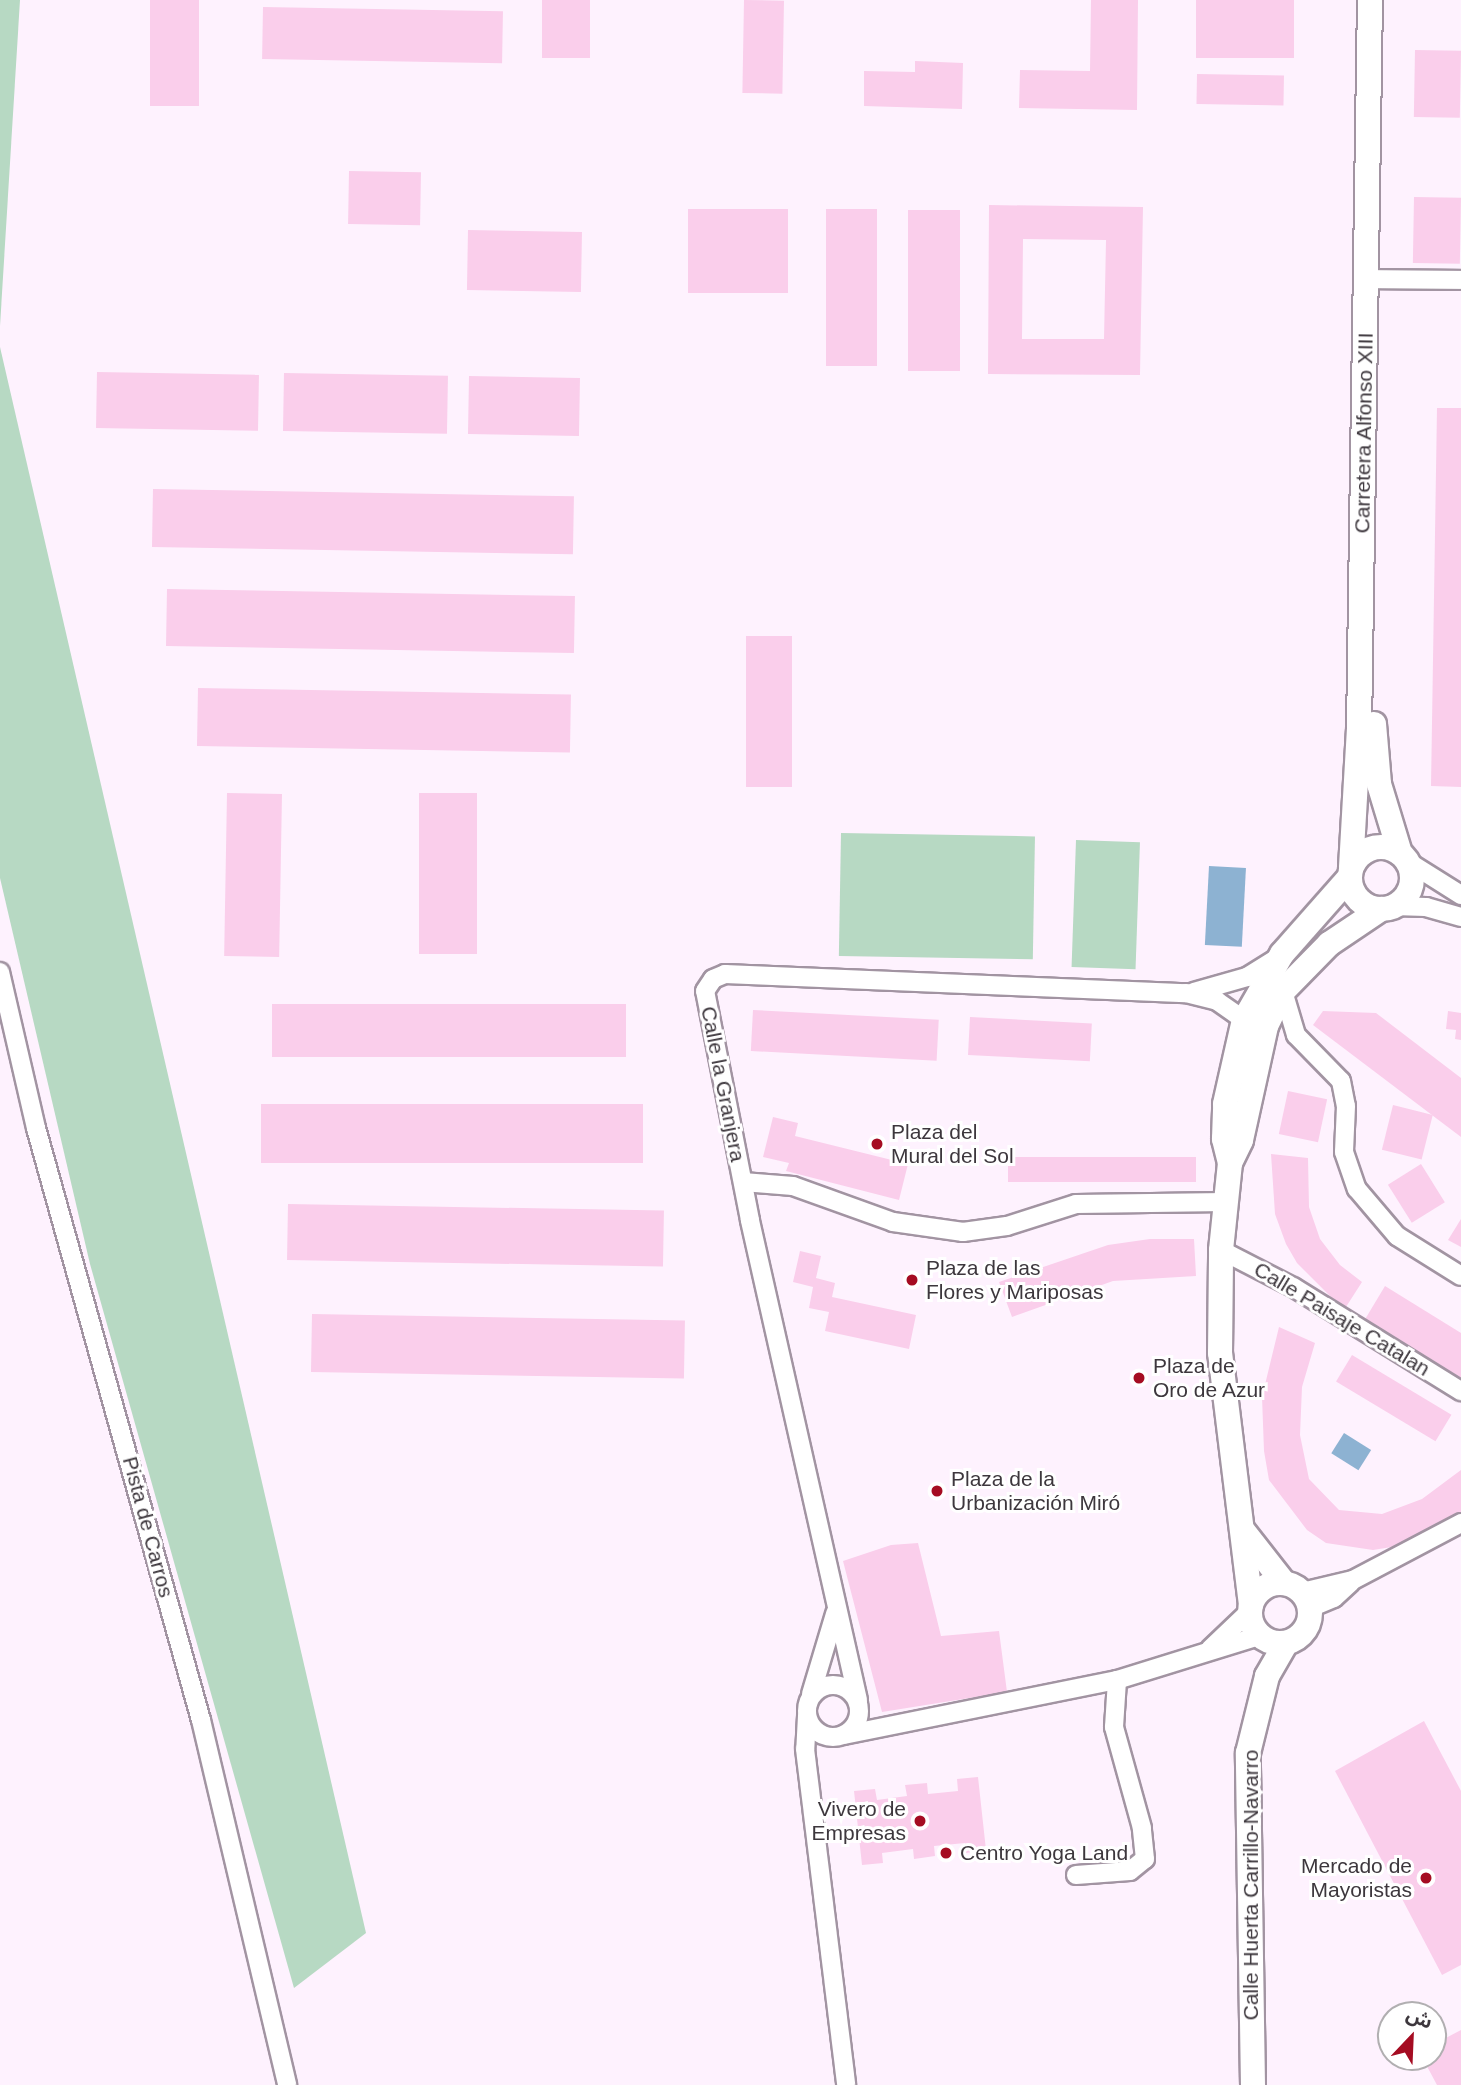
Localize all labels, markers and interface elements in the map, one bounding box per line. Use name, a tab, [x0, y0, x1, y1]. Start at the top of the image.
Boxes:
street label: Carretera Alfonso XIII	[1350, 332, 1378, 534]
street label: Calle la Granjera	[696, 1004, 750, 1164]
place label: Plaza del Mural del Sol	[891, 1119, 1014, 1169]
marker: Plaza del Mural del Sol	[869, 1136, 885, 1152]
place label: Plaza de las Flores y Mariposas	[926, 1255, 1103, 1305]
street label: Calle Paisaje Catalan	[1249, 1256, 1435, 1382]
marker: Plaza de las Flores y Mariposas	[904, 1272, 920, 1288]
place label: Plaza de Oro de Azur	[1153, 1353, 1266, 1403]
marker: Plaza de Oro de Azur	[1131, 1370, 1147, 1386]
street label: Pista de Carros	[117, 1454, 179, 1600]
place label: Plaza de la Urbanización Miró	[951, 1466, 1120, 1516]
marker: Plaza de la Urbanización Miró	[929, 1483, 945, 1499]
street label: Calle Huerta Carrillo-Navarro	[1238, 1750, 1264, 2020]
place label: Vivero de Empresas	[811, 1796, 906, 1846]
marker: Vivero de Empresas	[912, 1813, 928, 1829]
place label: Centro Yoga Land	[960, 1840, 1129, 1866]
marker: Centro Yoga Land	[938, 1845, 954, 1861]
place label: Mercado de Mayoristas	[1301, 1853, 1412, 1903]
marker: Mercado de Mayoristas	[1418, 1870, 1434, 1886]
north arrow	[1377, 2001, 1447, 2071]
text: ش	[1404, 2003, 1436, 2033]

